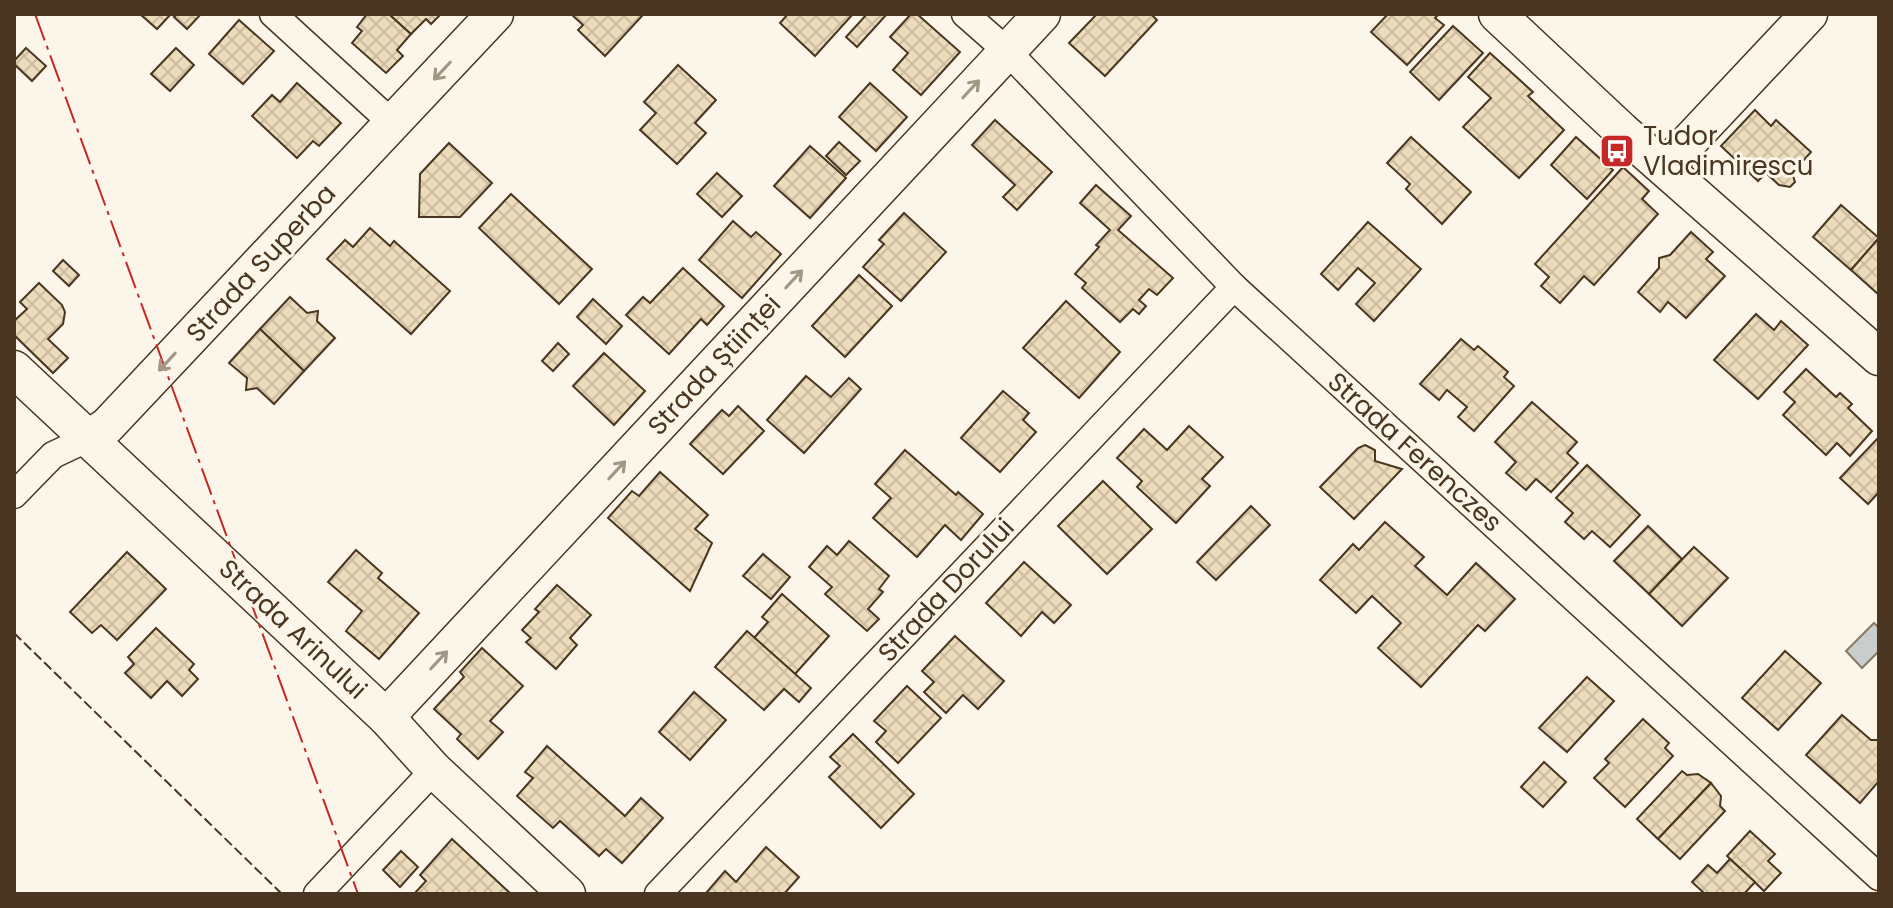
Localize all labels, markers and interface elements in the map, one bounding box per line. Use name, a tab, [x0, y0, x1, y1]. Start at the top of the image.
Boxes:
one-way arrow	[432, 61, 451, 81]
one-way arrow	[962, 79, 981, 99]
place label: Tudor Vladimirescu	[1643, 118, 1814, 184]
bus stop icon: Tudor Vladimirescu	[1598, 132, 1636, 170]
street label: Strada Superba	[178, 176, 344, 350]
one-way arrow	[784, 270, 802, 290]
street label: Strada Științei	[639, 287, 789, 443]
one-way arrow	[158, 352, 177, 372]
street label: Strada Ferenczes	[1320, 364, 1510, 540]
one-way arrow	[607, 460, 625, 480]
street label: Strada Dorului	[870, 510, 1022, 670]
street label: Strada Arinului	[211, 551, 375, 707]
one-way arrow	[430, 650, 449, 670]

